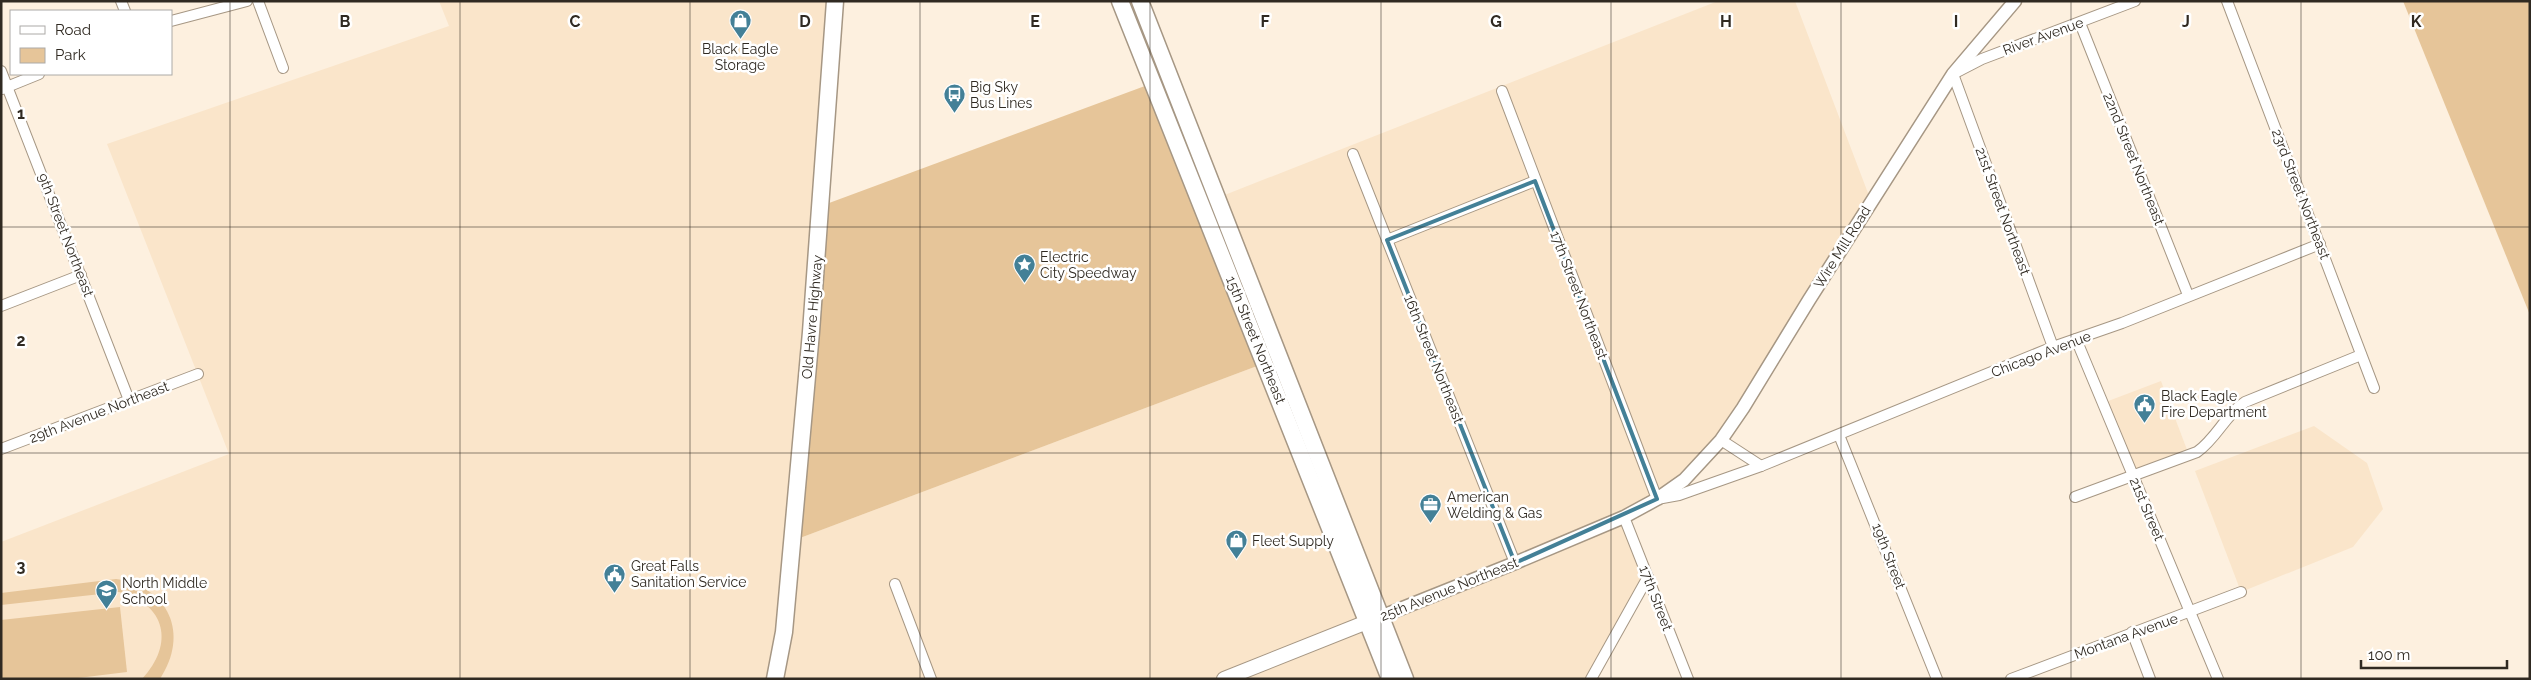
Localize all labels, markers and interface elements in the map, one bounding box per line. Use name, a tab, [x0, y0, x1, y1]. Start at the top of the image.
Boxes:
shop icon: Black Eagle Storage	[728, 9, 752, 40]
legend	[10, 10, 172, 75]
text: B	[340, 12, 351, 31]
text: C	[570, 12, 581, 31]
text: D	[799, 12, 811, 31]
text: E	[1030, 12, 1040, 31]
text: F	[1260, 12, 1270, 31]
text: G	[1490, 12, 1502, 31]
text: H	[1720, 12, 1732, 31]
text: I	[1954, 12, 1958, 31]
text: J	[2182, 12, 2190, 31]
text: K	[2411, 12, 2422, 31]
street label: River Avenue	[2001, 14, 2085, 58]
text: Road	[55, 21, 91, 39]
place label: Black Eagle Storage	[702, 41, 778, 73]
text: Park	[55, 46, 86, 64]
place label: Big Sky Bus Lines	[970, 79, 1033, 111]
bus stop icon: Big Sky Bus Lines	[942, 83, 966, 114]
street label: 22nd Street Northeast	[2100, 90, 2168, 228]
text: 1	[17, 104, 25, 123]
street label: 23rd Street Northeast	[2269, 127, 2333, 262]
street label: 21st Street Northeast	[1972, 145, 2034, 277]
street label: 9th Street Northeast	[35, 171, 97, 299]
street label: Wire Mill Road	[1810, 203, 1874, 291]
street label: 17th Street Northeast	[1547, 229, 1611, 362]
place label: Electric City Speedway	[1040, 249, 1137, 281]
place icon: Electric City Speedway	[1012, 253, 1036, 284]
street label: Old Havre Highway	[799, 254, 825, 380]
street label: 15th Street Northeast	[1223, 274, 1289, 407]
street label: 16th Street Northeast	[1401, 292, 1467, 426]
street label: Chicago Avenue	[1989, 328, 2093, 380]
text: 2	[16, 331, 26, 350]
street label: 29th Avenue Northeast	[27, 378, 171, 446]
place label: Black Eagle Fire Department	[2161, 388, 2267, 420]
public building icon: Black Eagle Fire Department	[2133, 392, 2157, 423]
street label: 21st Street	[2127, 475, 2168, 543]
place label: American Welding & Gas	[1447, 489, 1542, 521]
office icon: American Welding & Gas	[1419, 493, 1443, 524]
street label: 19th Street	[1869, 521, 1909, 592]
shop icon: Fleet Supply	[1224, 529, 1248, 560]
place label: Fleet Supply	[1252, 533, 1334, 549]
street label: 25th Avenue Northeast	[1378, 554, 1521, 624]
text: 3	[17, 557, 26, 576]
place label: Great Falls Sanitation Service	[631, 558, 746, 590]
public building icon: Great Falls Sanitation Service	[603, 562, 627, 593]
street label: 17th Street	[1636, 563, 1676, 633]
place label: North Middle School	[122, 575, 207, 607]
school or university icon: North Middle School	[94, 579, 118, 610]
street label: Montana Avenue	[2072, 610, 2180, 662]
scale bar	[2361, 638, 2507, 670]
text: 100 m	[2368, 646, 2410, 664]

